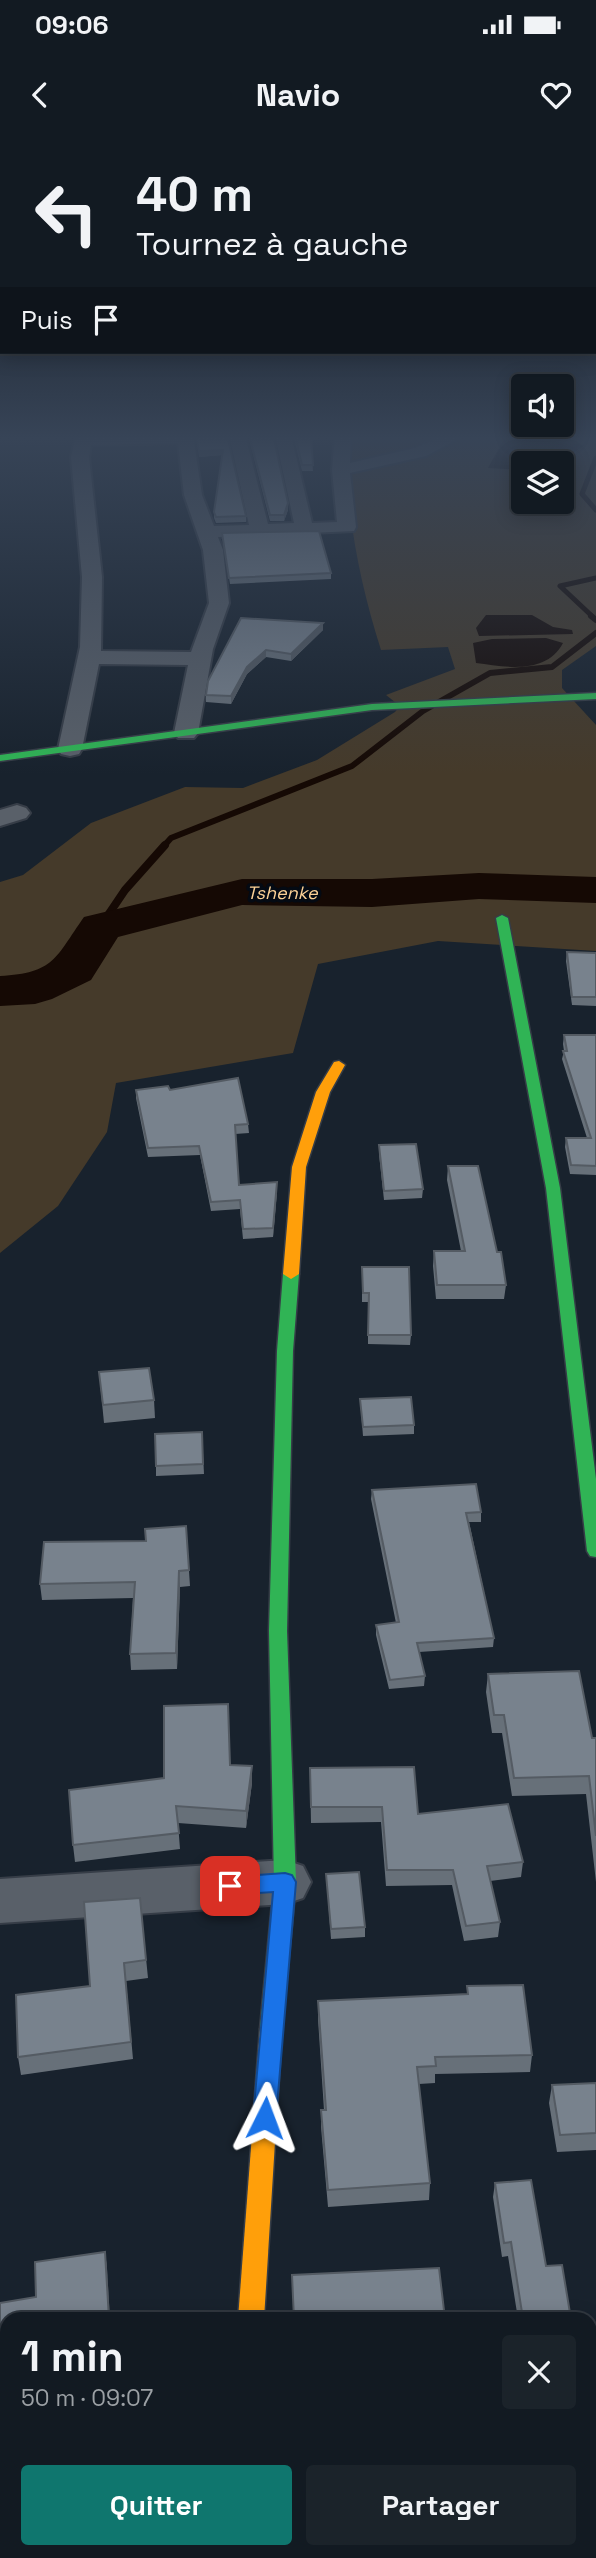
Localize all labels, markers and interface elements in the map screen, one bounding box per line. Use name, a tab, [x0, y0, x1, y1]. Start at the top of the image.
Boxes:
text: 09:06	[35, 8, 109, 42]
text: Navio	[256, 75, 340, 115]
icon: back	[21, 76, 59, 114]
icon: heart	[537, 76, 575, 114]
text: 40 m	[136, 163, 253, 225]
icon: left	[21, 168, 112, 259]
text: Tournez à gauche	[136, 224, 408, 264]
icon: arrive	[87, 301, 125, 339]
text: Puis	[21, 303, 73, 337]
map controls	[511, 374, 574, 514]
button: sound	[511, 374, 574, 437]
button: layers	[511, 451, 574, 514]
water label: Tshenke	[246, 881, 319, 904]
pin	[200, 1856, 260, 1916]
icon: arrive	[211, 1867, 249, 1905]
position arrow	[228, 2081, 302, 2155]
text: 1 min	[21, 2330, 124, 2383]
button: close	[502, 2335, 576, 2409]
text: 50 m · 09:07	[21, 2383, 153, 2413]
button: Quitter	[21, 2465, 292, 2545]
button: Partager	[306, 2465, 576, 2545]

